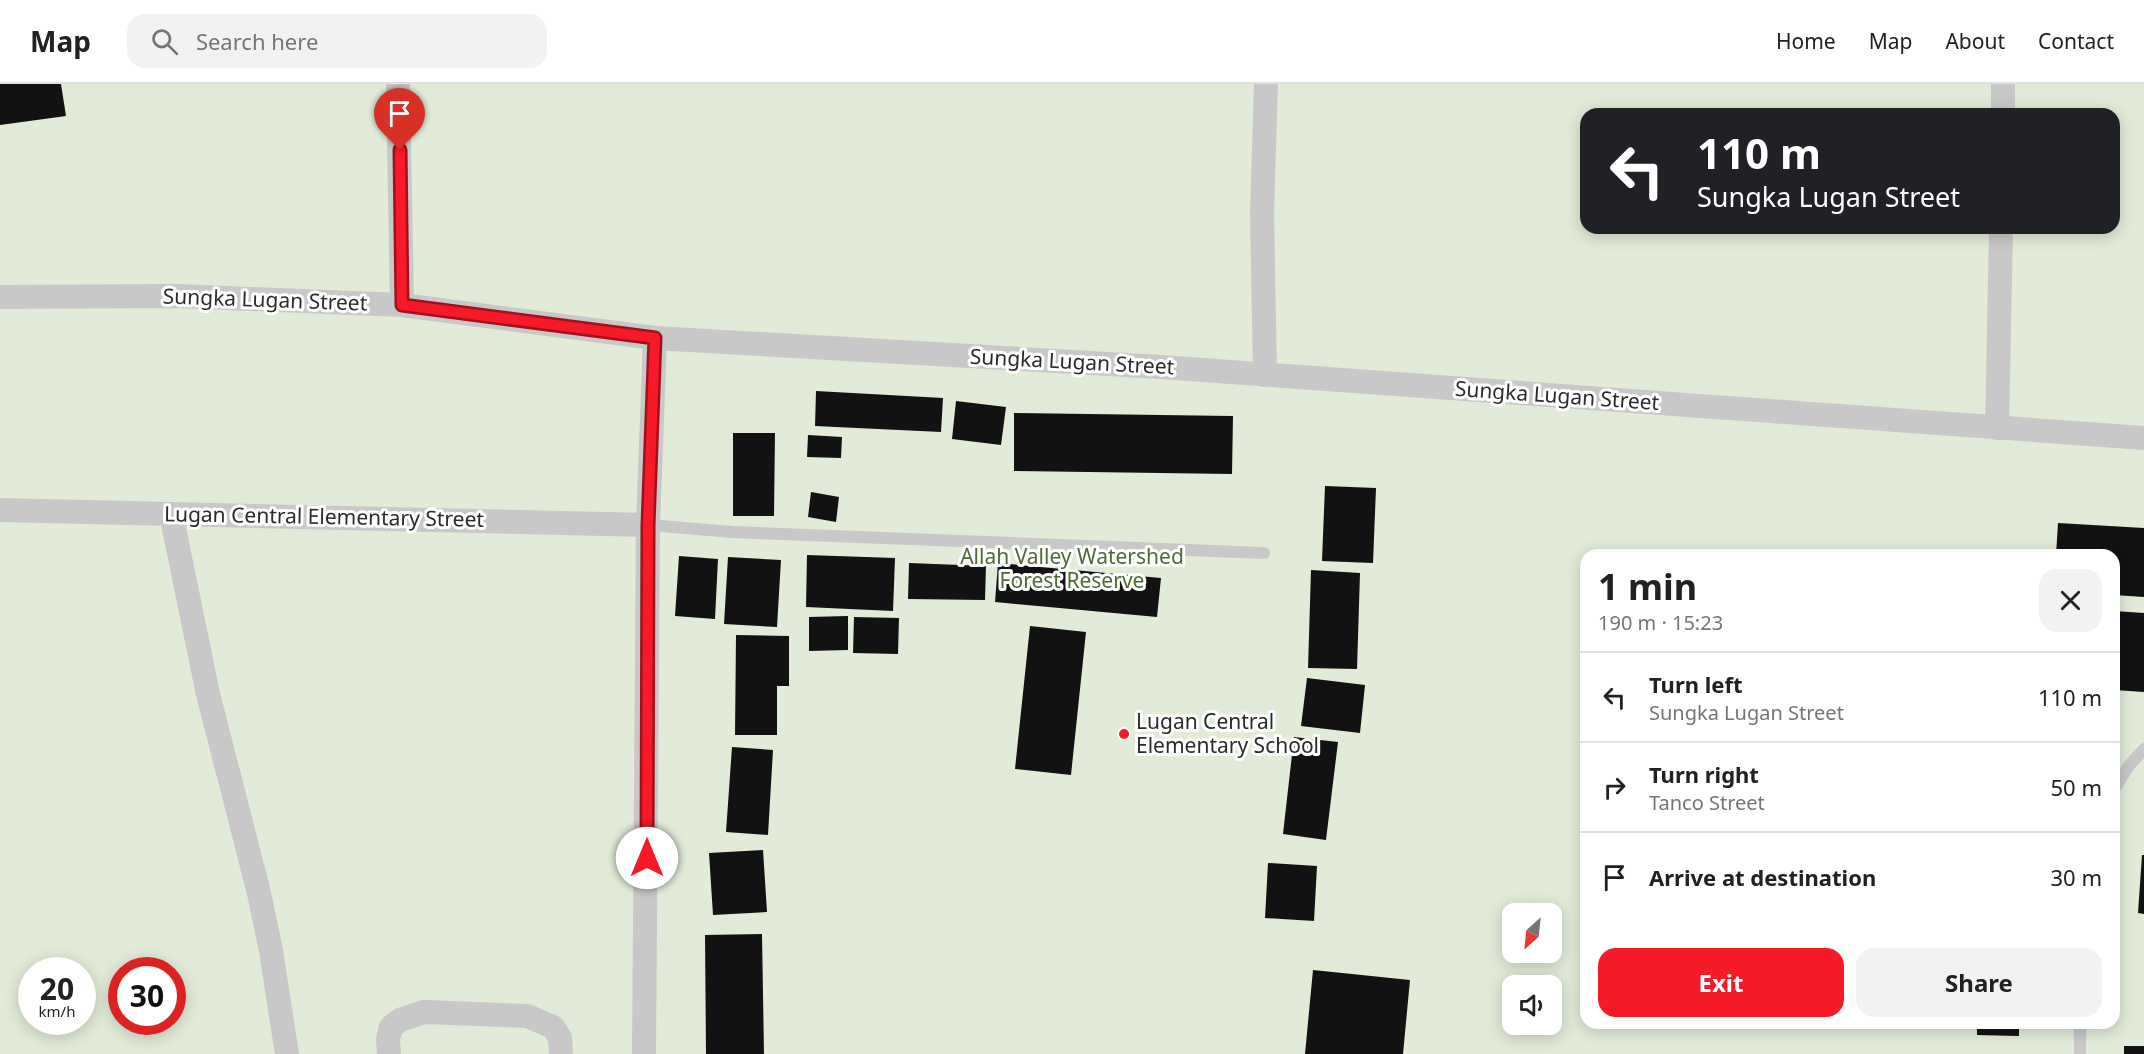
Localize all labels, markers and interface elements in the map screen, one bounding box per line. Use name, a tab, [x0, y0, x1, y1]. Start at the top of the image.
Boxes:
search box	[127, 14, 547, 68]
text: Map	[30, 22, 91, 60]
icon: search	[148, 25, 181, 58]
text: Search here	[196, 26, 318, 56]
text: Home	[1776, 27, 1836, 55]
text: Map	[1869, 27, 1912, 55]
text: About	[1945, 27, 2005, 55]
text: Contact	[2038, 27, 2114, 55]
pin	[374, 88, 425, 150]
icon: arrive	[383, 97, 416, 130]
text: 110 m	[1697, 124, 1821, 181]
icon: left	[1598, 132, 1676, 210]
text: Sungka Lugan Street	[1697, 178, 1960, 215]
street label: Sungka Lugan Street	[162, 281, 368, 317]
street label: Sungka Lugan Street	[969, 342, 1175, 380]
street label: Sungka Lugan Street	[1454, 374, 1661, 416]
street label: Lugan Central Elementary Street	[164, 499, 485, 533]
park label: Allah Valley Watershed Forest Reserve	[960, 542, 1184, 594]
text: 1 min	[1598, 562, 1697, 611]
button: close	[2039, 569, 2102, 632]
text: 190 m · 15:23	[1598, 609, 1723, 636]
text: Turn left	[1649, 669, 1743, 699]
icon: left	[1598, 681, 1631, 714]
text: 110 m	[2038, 682, 2102, 712]
text: Sungka Lugan Street	[1649, 699, 1844, 726]
place label: Lugan Central Elementary School	[1136, 707, 1319, 759]
marker: Lugan Central Elementary School	[1117, 727, 1131, 741]
text: Turn right	[1649, 759, 1759, 789]
icon: right	[1598, 771, 1631, 804]
text: 50 m	[2051, 772, 2102, 802]
text: Tanco Street	[1649, 789, 1765, 816]
position arrow	[615, 826, 679, 890]
icon: arrive	[1598, 861, 1631, 894]
text: Arrive at destination	[1649, 862, 1876, 892]
text: 30 m	[2051, 862, 2102, 892]
north arrow	[1502, 903, 1562, 963]
map controls	[1502, 903, 1562, 1035]
button: Exit	[1598, 948, 1844, 1017]
button: Share	[1856, 948, 2102, 1017]
speed limit sign: 30	[108, 957, 186, 1035]
text: 20	[40, 968, 74, 1009]
button: sound	[1502, 975, 1562, 1035]
text: km/h	[39, 1001, 75, 1021]

